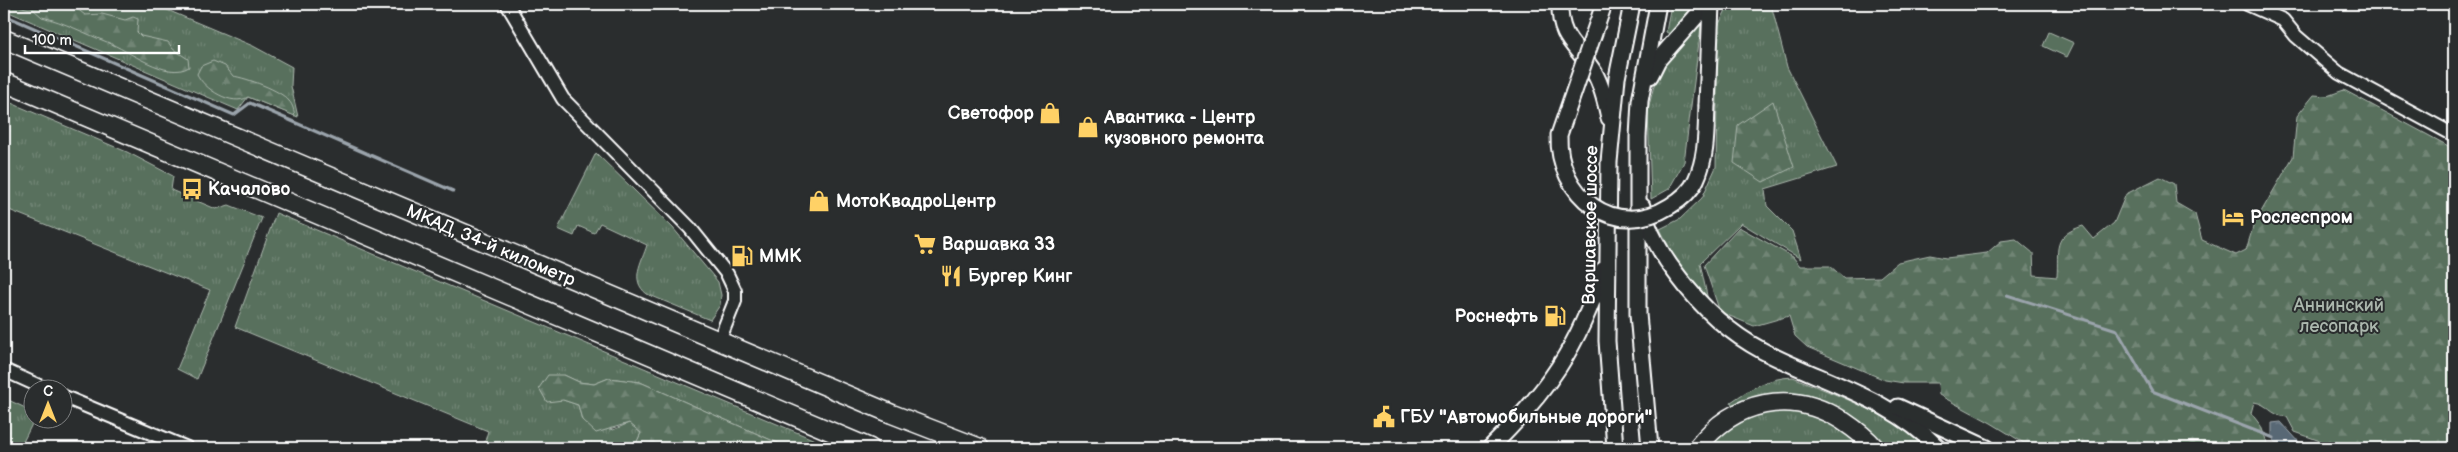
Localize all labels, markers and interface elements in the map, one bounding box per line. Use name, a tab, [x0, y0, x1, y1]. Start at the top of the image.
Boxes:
scale bar	[25, 22, 179, 54]
text: 100 m	[32, 31, 72, 50]
shop icon: Светофор	[1037, 100, 1063, 126]
place label: Светофор	[948, 103, 1034, 124]
place label: Авантика - Центр кузовного ремонта	[1103, 107, 1265, 149]
shop icon: Авантика - Центр кузовного ремонта	[1075, 114, 1101, 140]
street label: Варшавское шоссе	[1579, 145, 1602, 305]
bus stop icon: Качалово	[179, 176, 205, 202]
place label: Качалово	[208, 179, 291, 200]
shop icon: МотоКвадроЦентр	[806, 188, 832, 214]
place label: МотоКвадроЦентр	[836, 191, 996, 212]
street label: МКАД, 34-й километр	[403, 200, 579, 291]
hotel icon: Рослеспром	[2220, 204, 2246, 230]
place label: Рослеспром	[2250, 207, 2353, 228]
supermarket icon: Варшавка 33	[912, 231, 938, 257]
place label: Варшавка 33	[942, 234, 1055, 255]
fuel station icon: ММК	[729, 243, 755, 269]
place label: ММК	[759, 246, 802, 267]
restaurant icon: Бургер Кинг	[938, 263, 964, 289]
place label: Бургер Кинг	[968, 266, 1073, 287]
park label: Аннинский лесопарк	[2293, 295, 2384, 337]
fuel station icon: Роснефть	[1542, 303, 1568, 329]
place label: Роснефть	[1454, 306, 1539, 327]
north arrow	[22, 380, 72, 430]
text: С	[43, 383, 53, 400]
public building icon: ГБУ "Автомобильные дороги"	[1371, 404, 1397, 430]
place label: ГБУ "Автомобильные дороги"	[1400, 407, 1652, 428]

